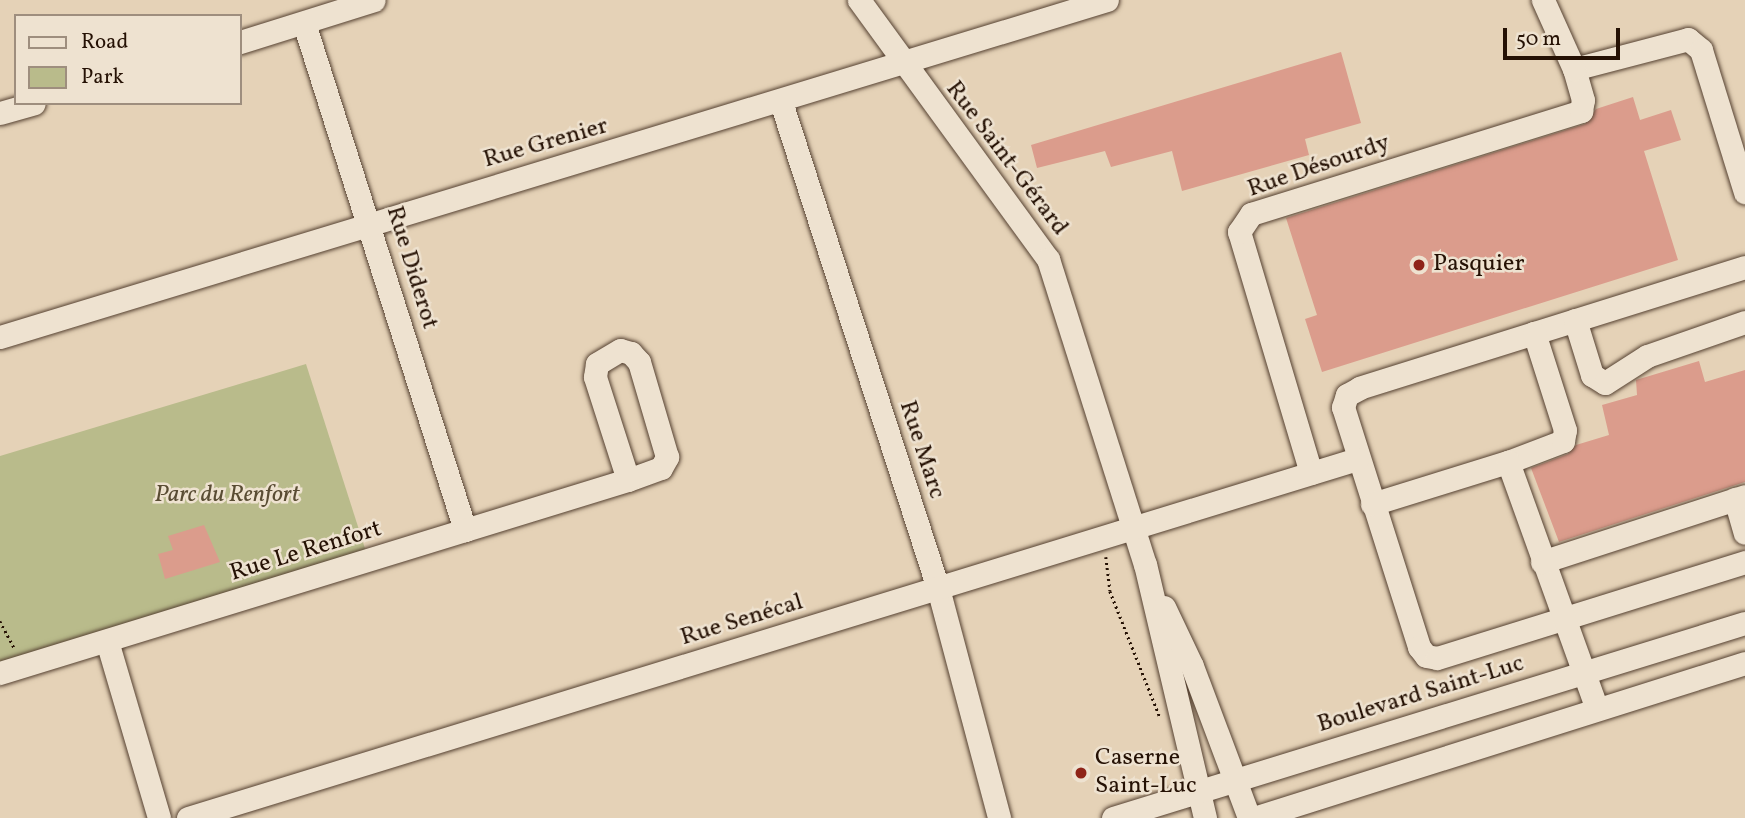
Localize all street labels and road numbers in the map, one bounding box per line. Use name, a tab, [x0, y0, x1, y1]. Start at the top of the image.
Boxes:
street label: Rue Saint-Gérard	[939, 76, 1073, 242]
street label: Rue Grenier	[480, 113, 612, 175]
street label: Rue Désourdy	[1244, 129, 1394, 205]
street label: Rue Diderot	[379, 203, 443, 333]
street label: Rue Marc	[892, 397, 950, 503]
street label: Rue Le Renfort	[227, 515, 385, 589]
street label: Rue Senécal	[677, 589, 807, 653]
street label: Boulevard Saint-Luc	[1314, 650, 1528, 740]

